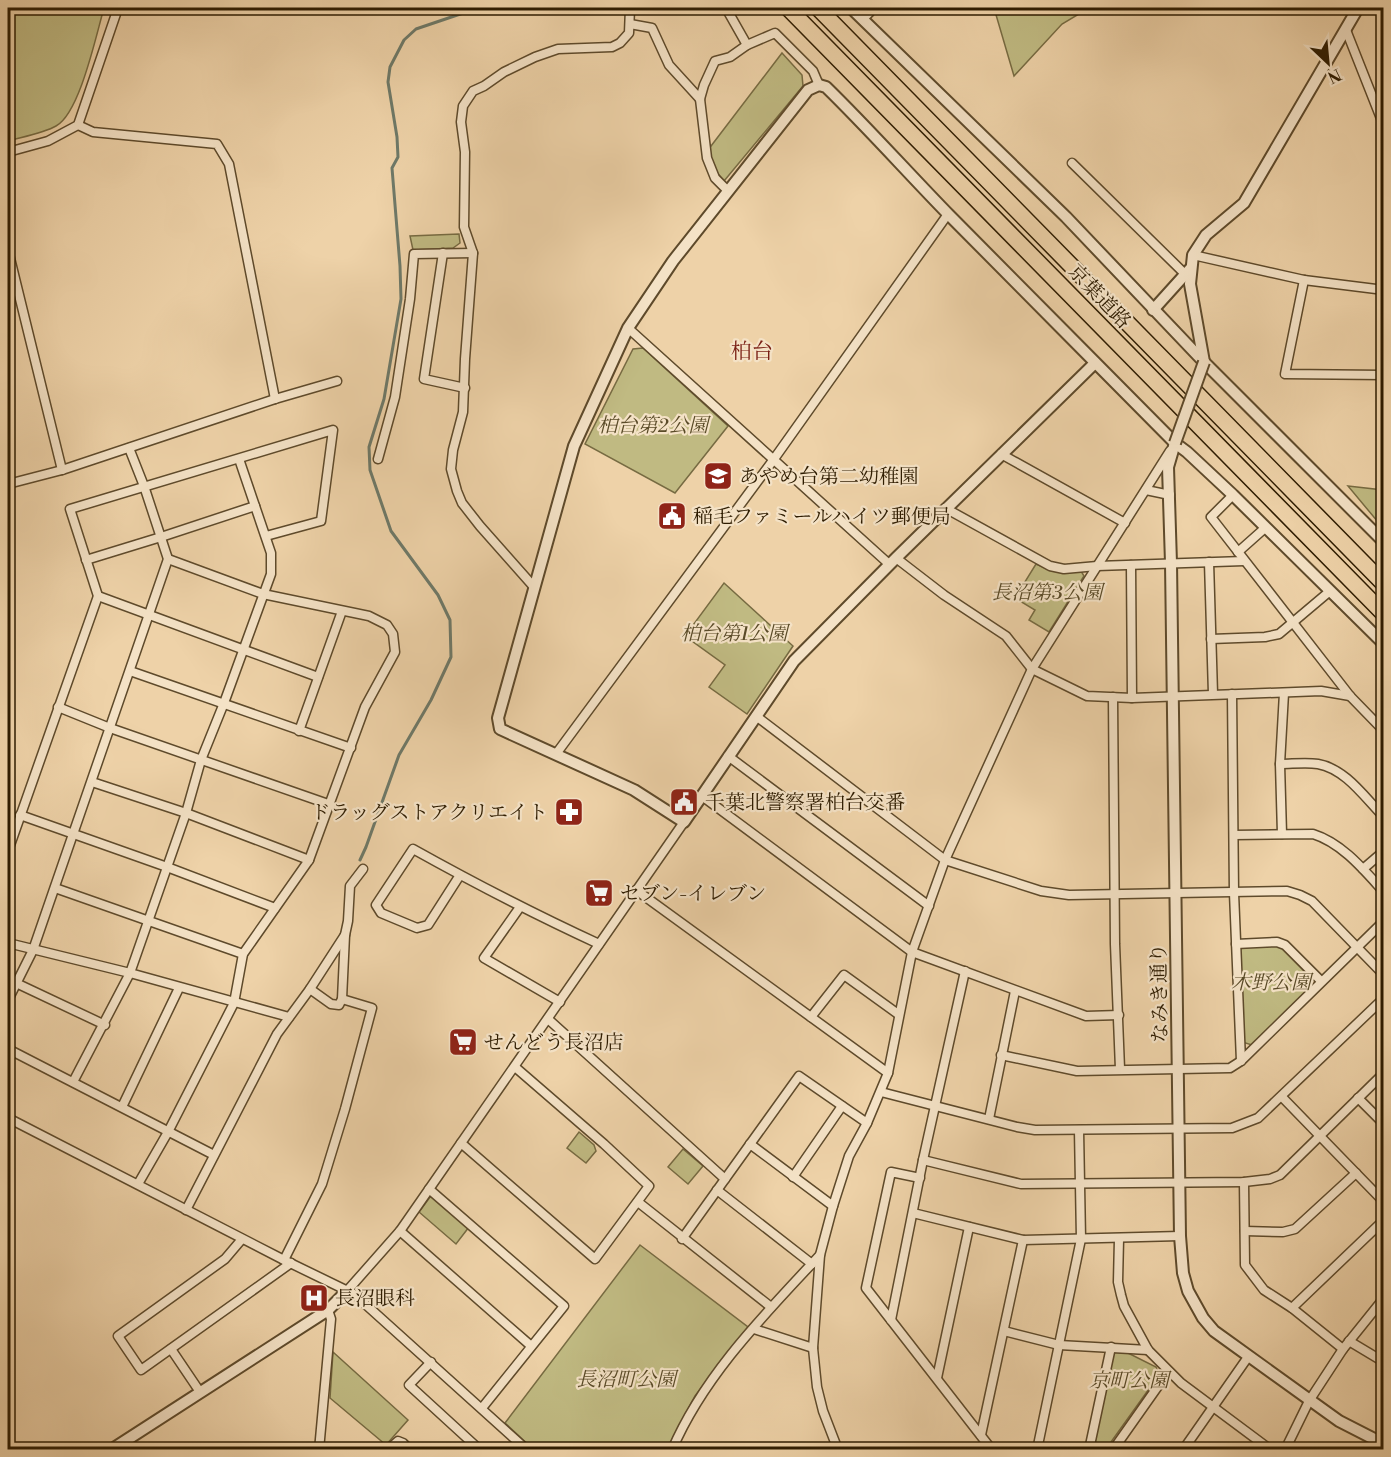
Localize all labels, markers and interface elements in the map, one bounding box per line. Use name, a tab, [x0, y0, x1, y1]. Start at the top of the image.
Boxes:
north arrow	[1298, 33, 1358, 93]
text: N	[1324, 64, 1344, 87]
street label: 京葉道路	[1062, 260, 1136, 334]
district label: 柏台	[731, 339, 773, 365]
park label: 柏台第2公園	[598, 414, 711, 439]
school or university icon: あやめ台第二幼稚園	[702, 460, 734, 492]
place label: あやめ台第二幼稚園	[739, 465, 919, 490]
public building icon: 稲毛ファミールハイツ郵便局	[656, 500, 688, 532]
place label: 稲毛ファミールハイツ郵便局	[693, 505, 951, 530]
park label: 長沼第3公園	[992, 581, 1105, 606]
park label: 柏台第1公園	[680, 622, 791, 647]
public building icon: 千葉北警察署柏台交番	[668, 786, 700, 818]
place label: 千葉北警察署柏台交番	[705, 791, 905, 816]
pharmacy icon: ドラッグストアクリエイト	[553, 796, 585, 828]
place label: ドラッグストアクリエイト	[310, 801, 548, 826]
supermarket icon: セブン-イレブン	[583, 877, 615, 909]
place label: セブン-イレブン	[620, 882, 766, 907]
street label: なみき通り	[1147, 943, 1174, 1043]
park label: 木野公園	[1231, 971, 1314, 996]
supermarket icon: せんどう長沼店	[447, 1026, 479, 1058]
place label: せんどう長沼店	[484, 1031, 624, 1056]
hospital icon: 長沼眼科	[298, 1282, 330, 1314]
place label: 長沼眼科	[335, 1287, 415, 1312]
park label: 長沼町公園	[576, 1368, 679, 1393]
park label: 京町公園	[1089, 1369, 1172, 1394]

